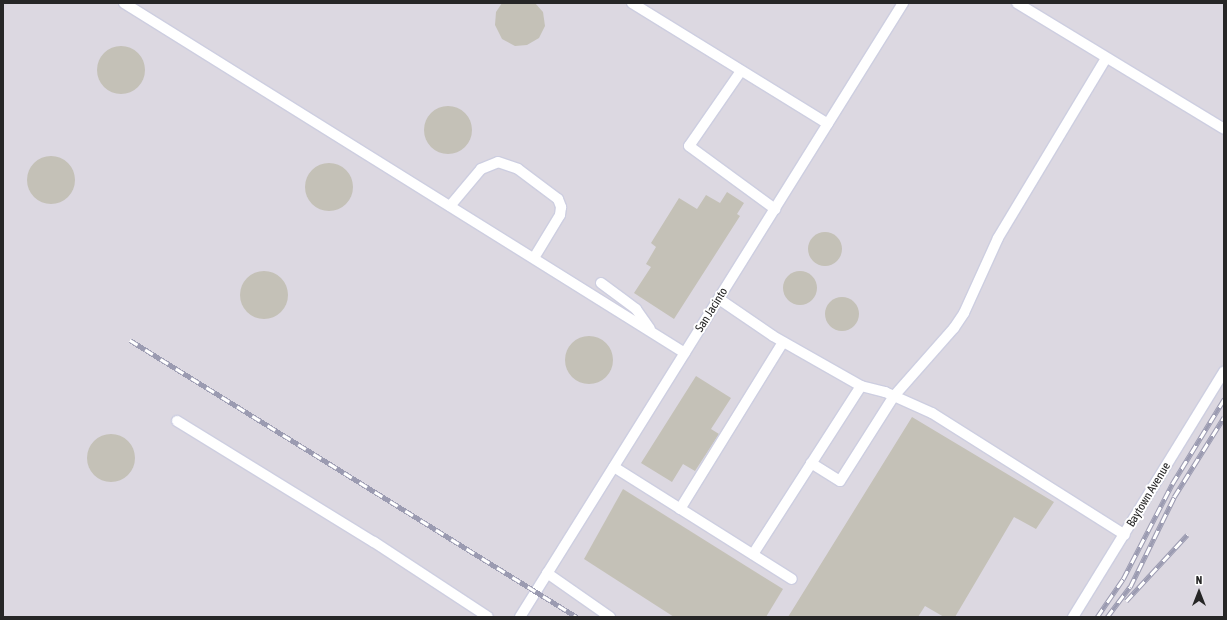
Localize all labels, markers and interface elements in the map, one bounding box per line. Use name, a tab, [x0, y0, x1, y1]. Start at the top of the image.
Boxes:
street label: San Jacinto	[693, 285, 731, 335]
street label: Baytown Avenue	[1124, 460, 1174, 530]
north arrow	[1179, 572, 1219, 612]
text: N	[1196, 574, 1202, 586]

